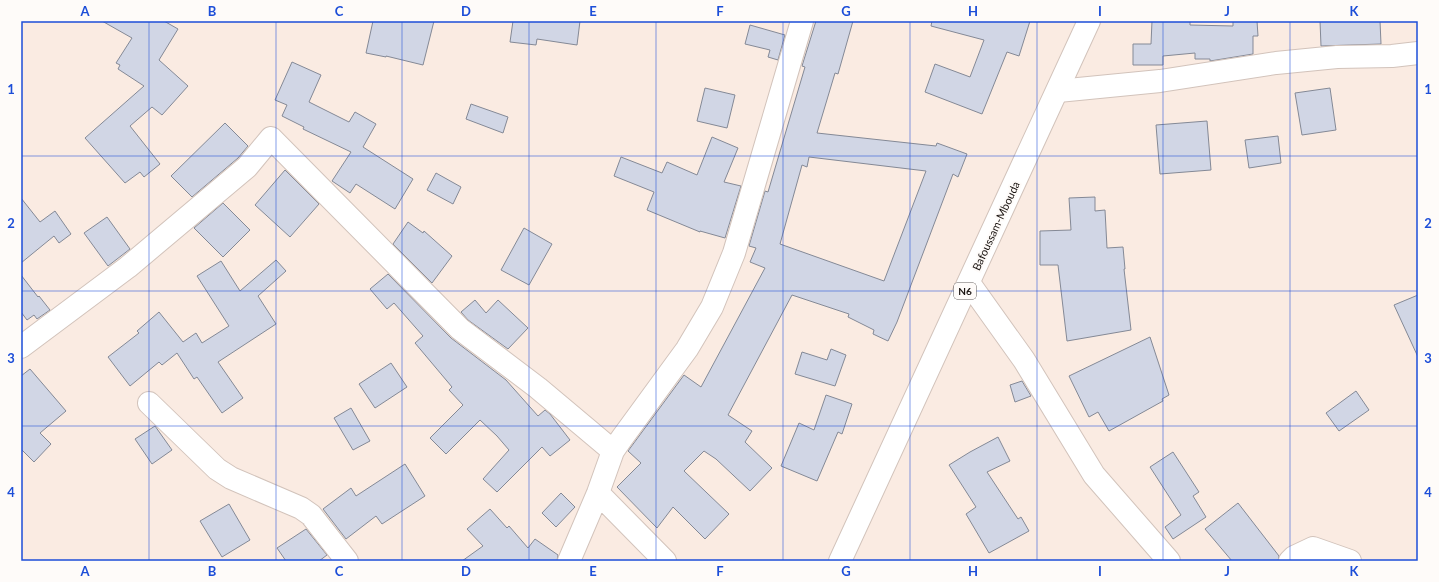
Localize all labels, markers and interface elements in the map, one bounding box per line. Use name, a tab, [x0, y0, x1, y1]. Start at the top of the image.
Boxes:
text: A	[79, 3, 90, 19]
text: B	[208, 3, 217, 19]
text: C	[335, 3, 344, 19]
text: D	[461, 3, 471, 19]
text: E	[589, 3, 597, 19]
text: F	[716, 3, 724, 19]
text: G	[841, 3, 851, 19]
text: H	[968, 3, 978, 19]
text: I	[1098, 3, 1102, 19]
text: J	[1224, 3, 1230, 19]
text: K	[1350, 3, 1360, 19]
text: 1	[7, 81, 15, 97]
text: 1	[1424, 81, 1432, 97]
street label: Bafoussam-Mbouda	[969, 179, 1022, 272]
text: 2	[7, 215, 15, 231]
text: 2	[1424, 215, 1432, 231]
road number: N6	[954, 283, 976, 299]
text: 3	[7, 350, 15, 366]
text: 3	[1424, 350, 1432, 366]
text: 4	[7, 484, 15, 500]
text: 4	[1424, 484, 1432, 500]
text: A	[79, 563, 90, 579]
text: B	[208, 563, 217, 579]
text: C	[335, 563, 344, 579]
text: D	[461, 563, 471, 579]
text: E	[589, 563, 597, 579]
text: F	[716, 563, 724, 579]
text: G	[841, 563, 851, 579]
text: H	[968, 563, 978, 579]
text: I	[1098, 563, 1102, 579]
text: J	[1224, 563, 1230, 579]
text: K	[1350, 563, 1360, 579]

